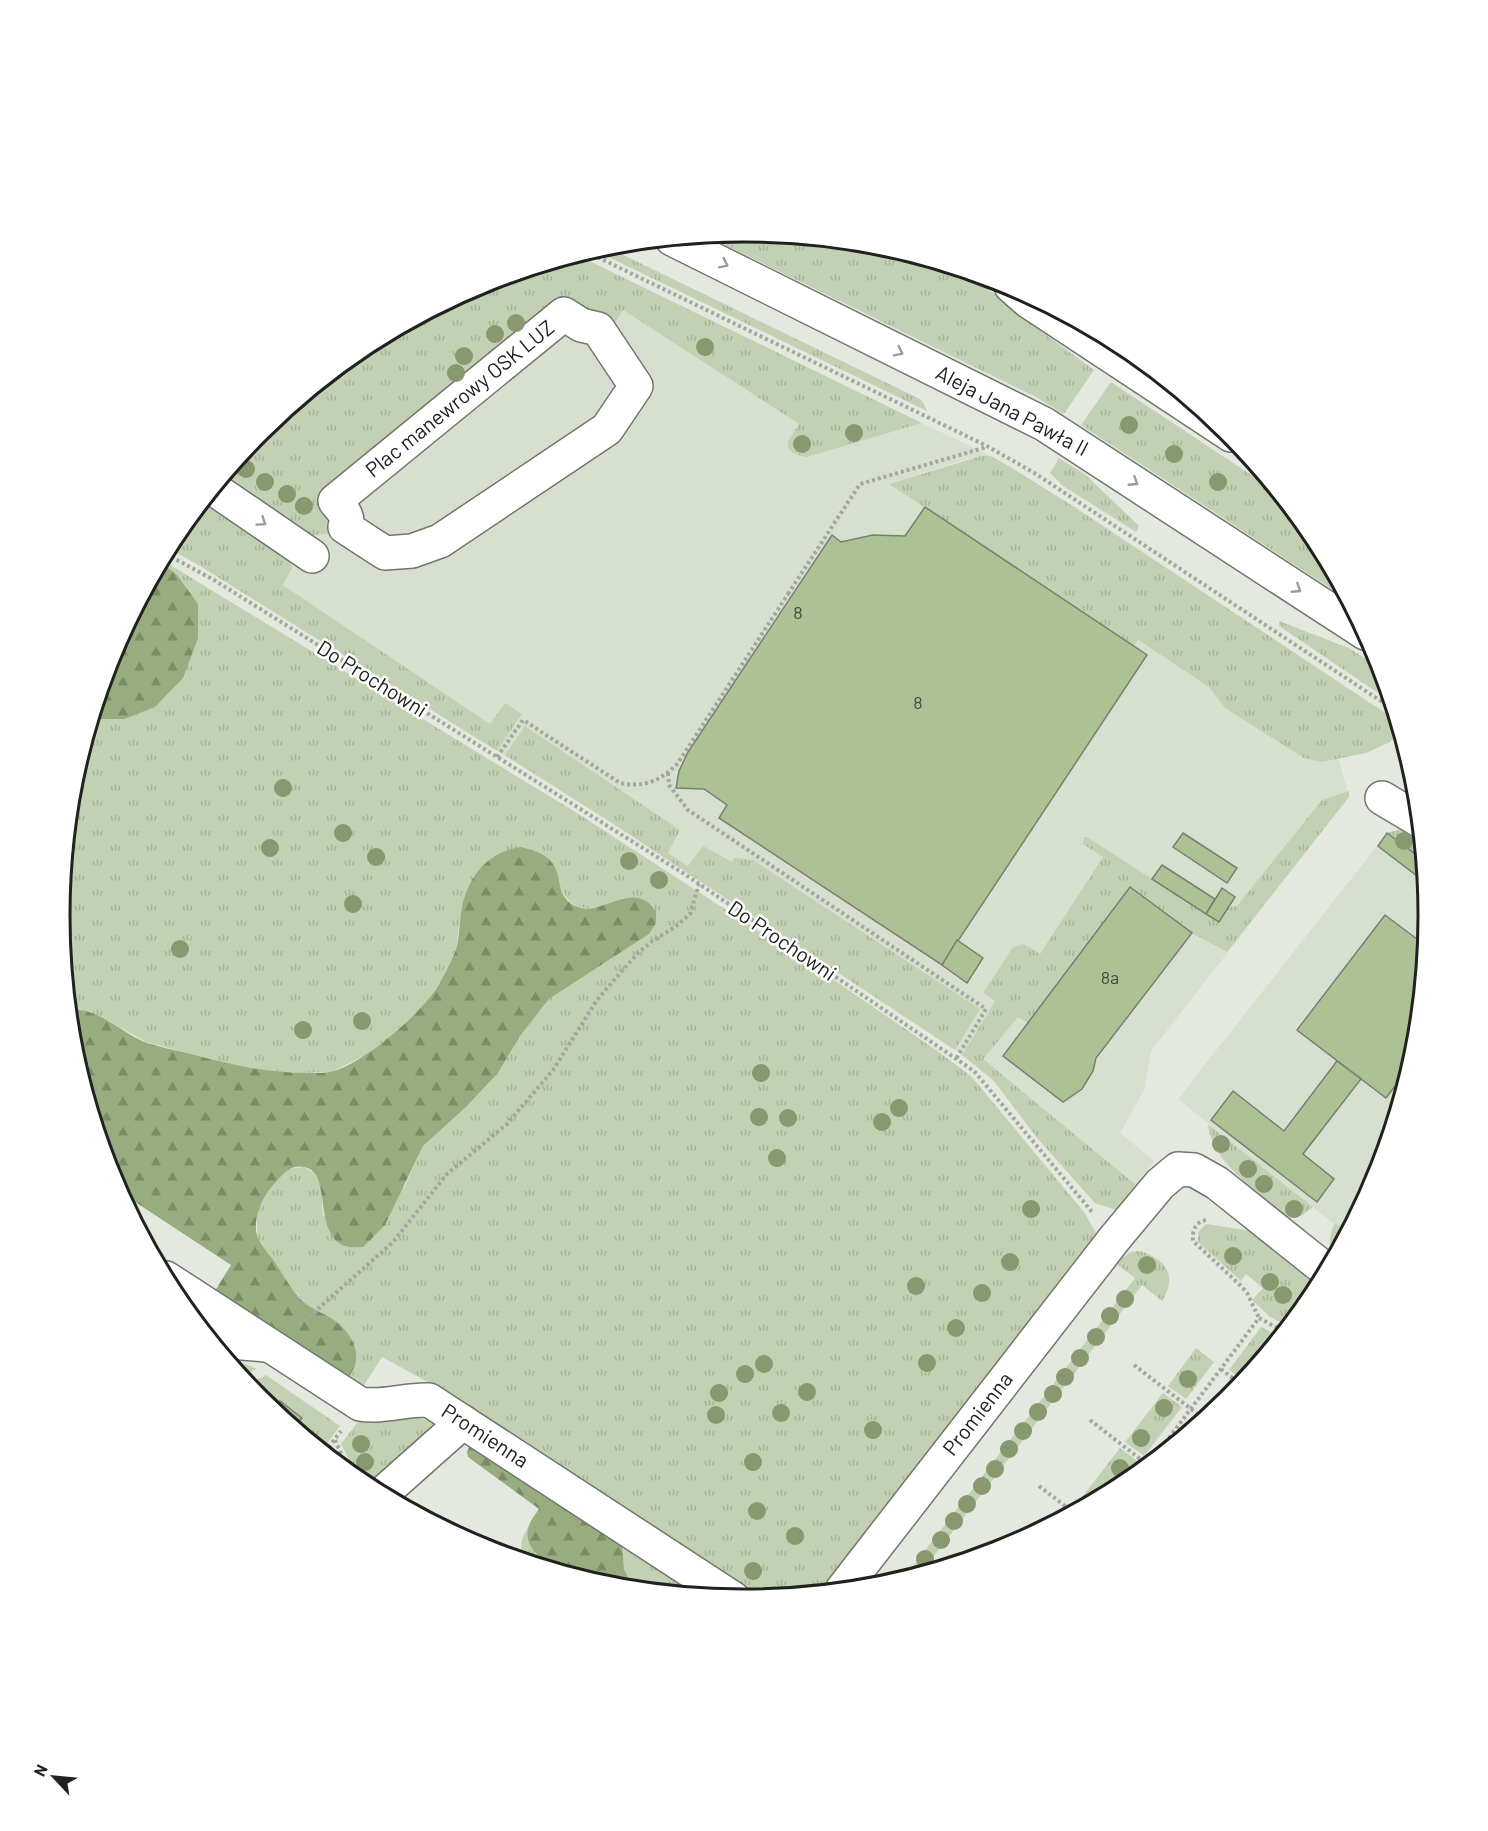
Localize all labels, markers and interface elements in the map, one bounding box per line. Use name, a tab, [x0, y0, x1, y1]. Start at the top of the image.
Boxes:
one-way arrow	[718, 257, 729, 269]
street label: Plac manewrowy OSK LUZ	[360, 314, 558, 482]
one-way arrow	[892, 344, 903, 356]
street label: Aleja Jana Pawła II	[932, 359, 1093, 460]
one-way arrow	[1127, 475, 1138, 486]
one-way arrow	[255, 515, 266, 526]
one-way arrow	[1291, 581, 1301, 593]
house number: 8	[793, 601, 803, 623]
street label: Do Prochowni	[313, 634, 432, 721]
house number: 8	[913, 691, 923, 713]
street label: Do Prochowni	[724, 894, 842, 985]
house number: 8a	[1101, 966, 1119, 988]
street label: Promienna	[937, 1366, 1017, 1460]
street label: Promienna	[438, 1397, 534, 1472]
north arrow	[24, 1747, 84, 1807]
text: N	[29, 1761, 51, 1779]

